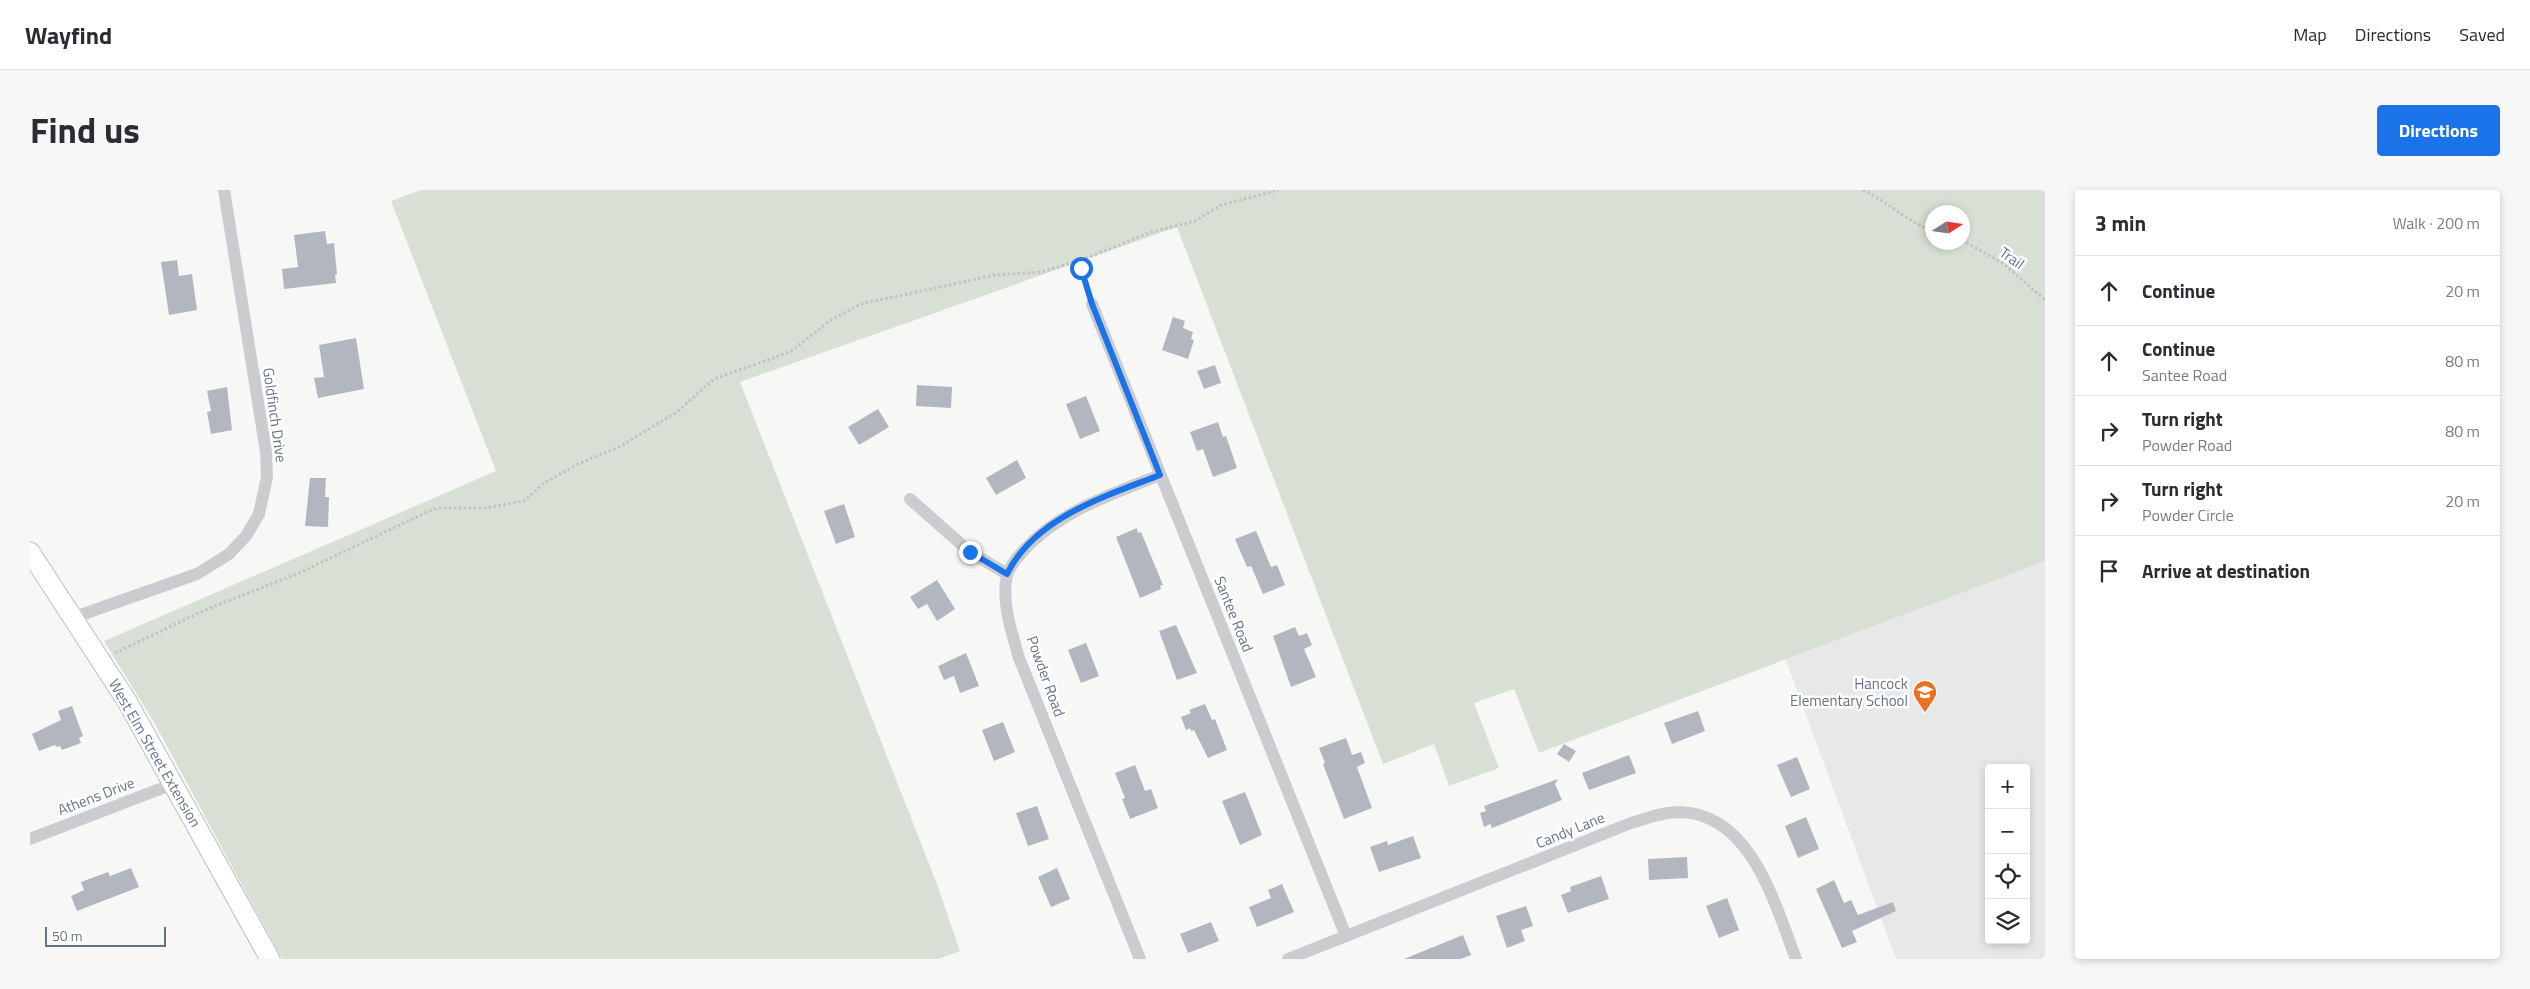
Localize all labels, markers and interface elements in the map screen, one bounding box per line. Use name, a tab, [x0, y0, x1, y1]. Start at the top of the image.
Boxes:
text: Wayfind	[25, 17, 112, 53]
text: Map	[2293, 21, 2327, 48]
text: Directions	[2355, 21, 2431, 48]
text: Saved	[2459, 21, 2505, 48]
text: Find us	[30, 103, 140, 157]
button: Directions	[2377, 105, 2500, 156]
north arrow	[1925, 205, 1970, 250]
text: 3 min	[2095, 207, 2146, 239]
text: Walk · 200 m	[2392, 211, 2480, 235]
street label: Trail	[1995, 241, 2029, 275]
route start	[1070, 257, 1093, 280]
text: Continue	[2142, 276, 2215, 305]
icon: ahead	[2095, 277, 2123, 305]
text: 20 m	[2445, 279, 2480, 303]
text: Continue	[2142, 334, 2215, 363]
icon: ahead	[2095, 347, 2123, 375]
text: 80 m	[2445, 349, 2480, 373]
text: Santee Road	[2142, 363, 2227, 387]
street label: Goldfinch Drive	[257, 366, 293, 464]
text: Turn right	[2142, 404, 2223, 433]
icon: right	[2095, 417, 2123, 445]
text: 80 m	[2445, 419, 2480, 443]
text: Powder Road	[2142, 433, 2232, 457]
text: Turn right	[2142, 474, 2223, 503]
icon: right	[2095, 487, 2123, 515]
text: 20 m	[2445, 489, 2480, 513]
text: Powder Circle	[2142, 503, 2234, 527]
route end	[959, 541, 982, 564]
text: Arrive at destination	[2142, 556, 2310, 585]
icon: arrive	[2095, 557, 2123, 585]
street label: Santee Road	[1208, 573, 1260, 655]
street label: Powder Road	[1021, 632, 1071, 720]
place label: Hancock Elementary School	[1790, 672, 1908, 712]
street label: West Elm Street Extension	[103, 675, 207, 831]
school or university icon: Hancock Elementary School	[1912, 679, 1938, 713]
map controls	[1985, 764, 2030, 944]
button: +	[1985, 764, 2030, 809]
street label: Athens Drive	[54, 771, 138, 821]
street label: Candy Lane	[1532, 806, 1608, 854]
button: −	[1985, 809, 2030, 854]
button: locate	[1985, 854, 2030, 899]
button: layers	[1985, 899, 2030, 944]
scale bar	[45, 924, 166, 947]
text: 50 m	[52, 925, 82, 946]

